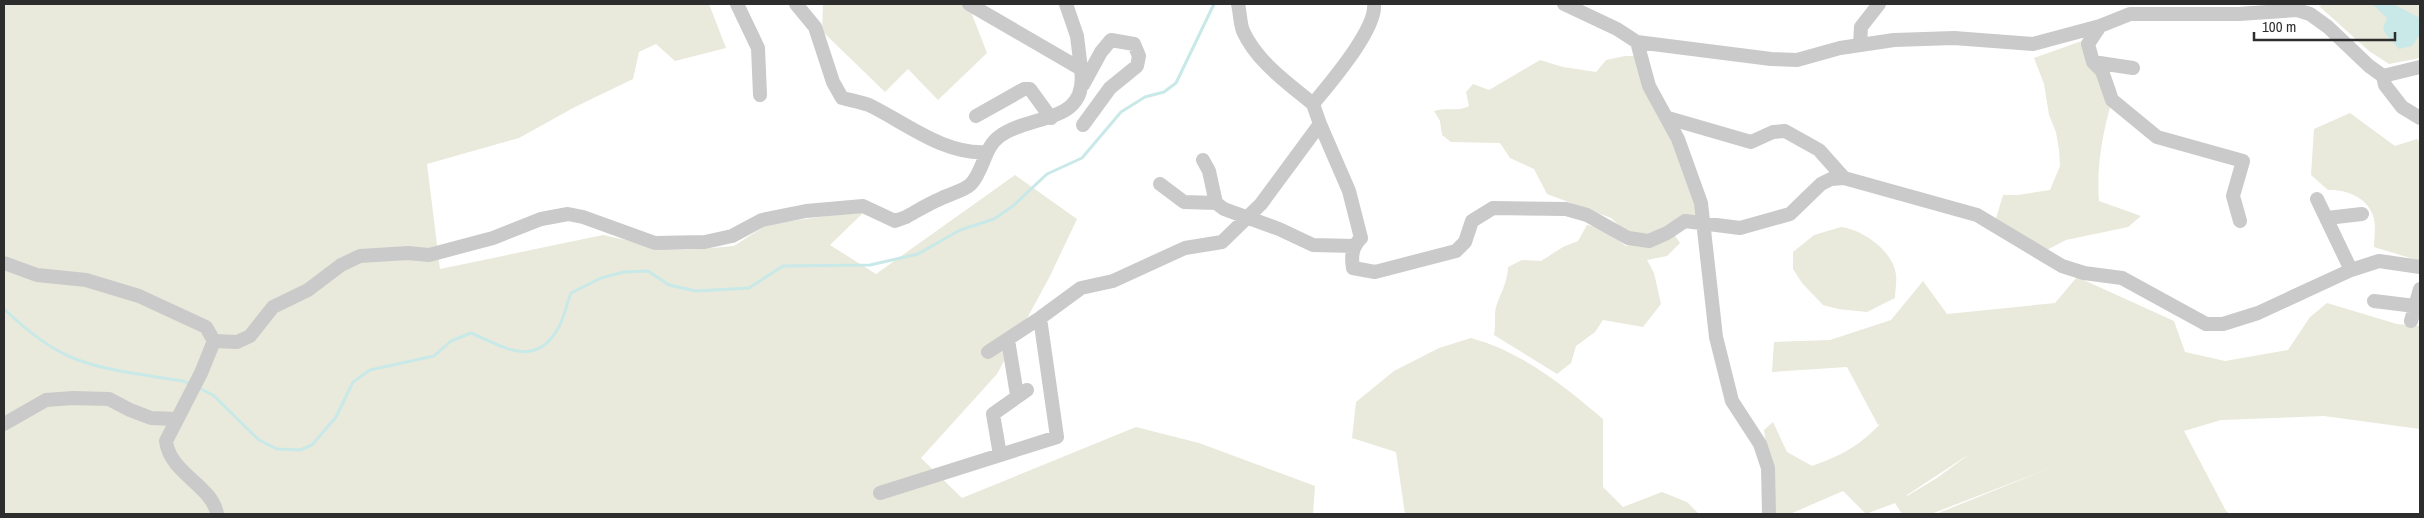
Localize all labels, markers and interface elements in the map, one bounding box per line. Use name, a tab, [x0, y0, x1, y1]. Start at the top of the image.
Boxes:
scale bar	[2254, 10, 2395, 42]
text: 100 m	[2262, 16, 2296, 37]

